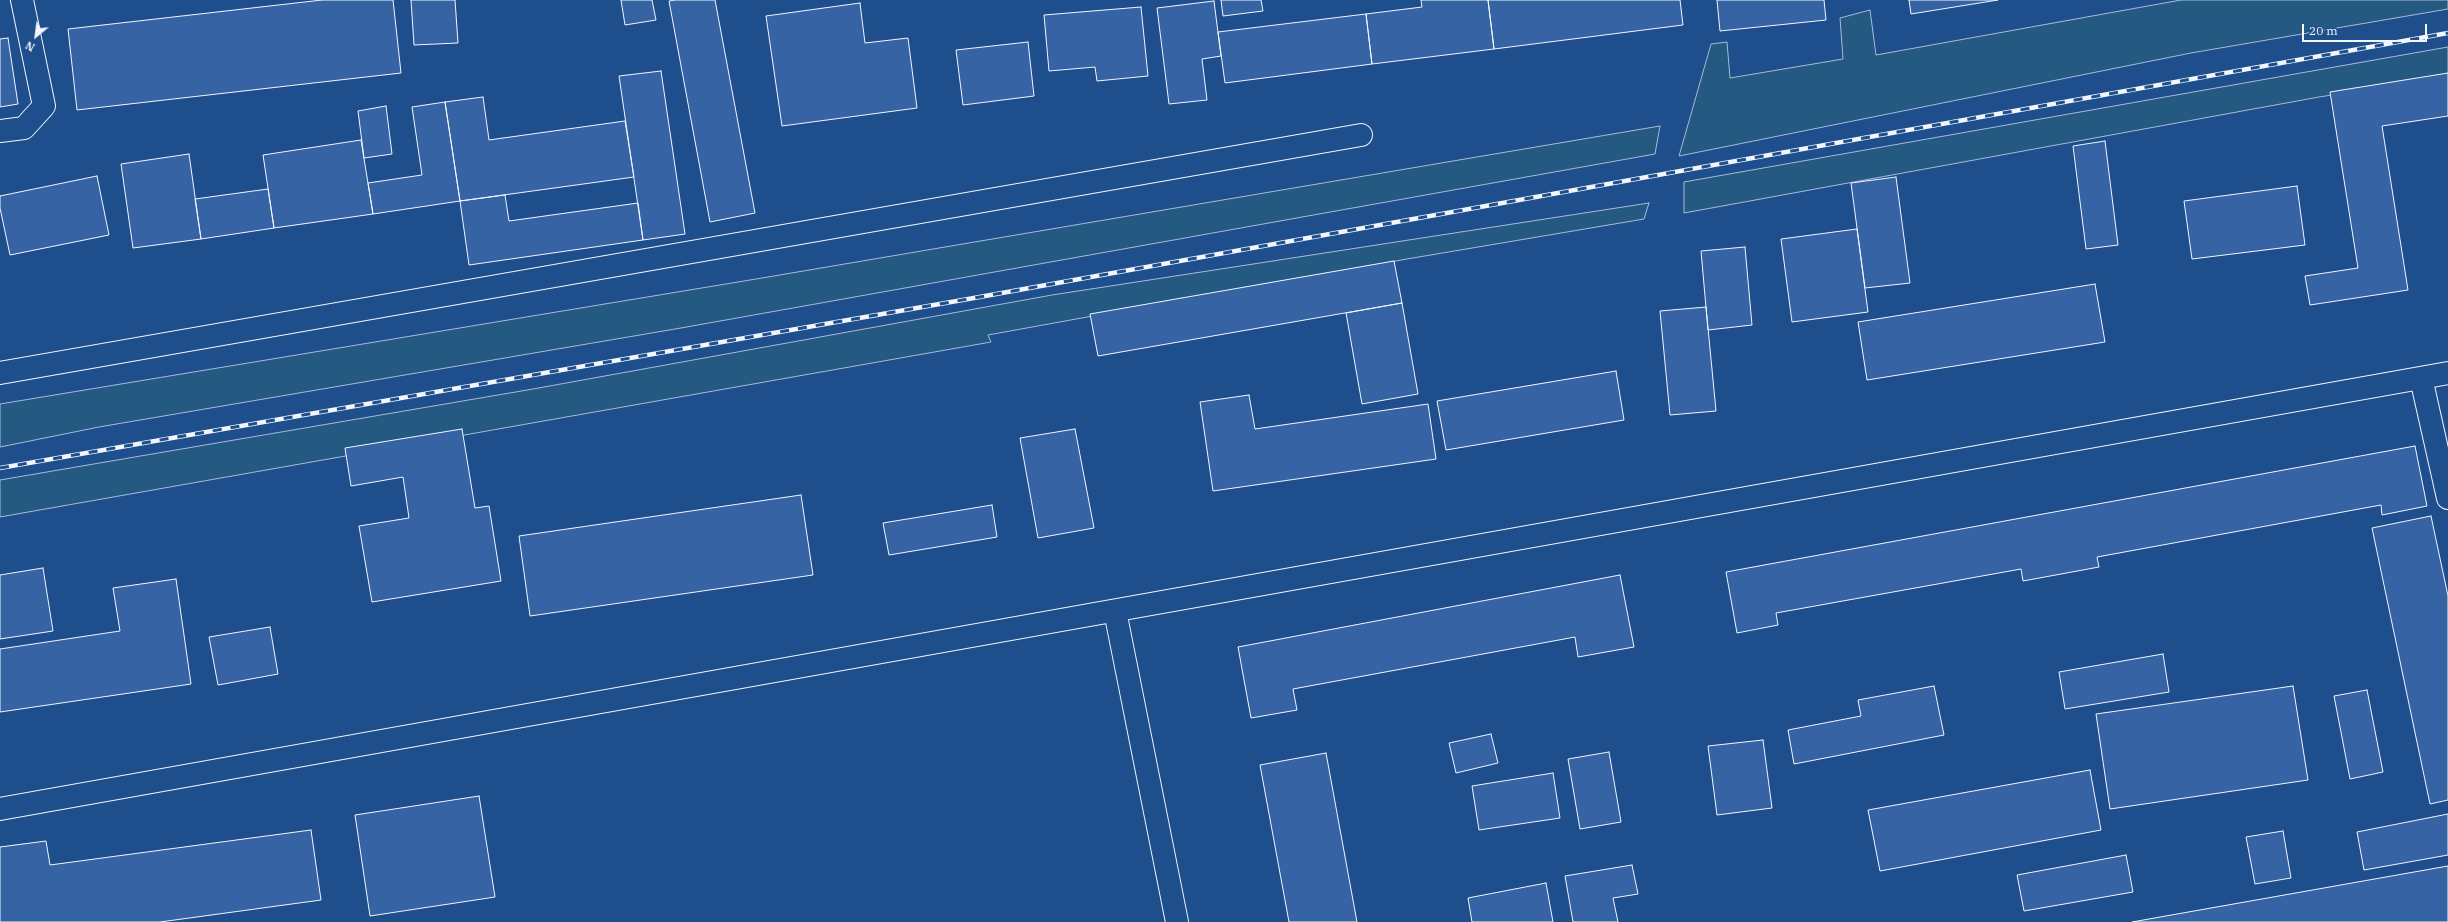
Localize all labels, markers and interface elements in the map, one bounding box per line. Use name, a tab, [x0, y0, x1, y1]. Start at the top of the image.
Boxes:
north arrow	[16, 16, 56, 56]
scale bar	[2304, 16, 2429, 42]
text: 20 m	[2309, 23, 2338, 38]
text: N	[23, 38, 37, 55]

